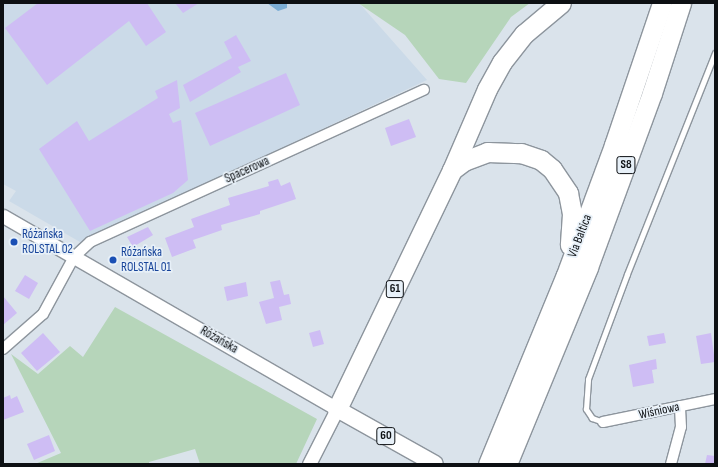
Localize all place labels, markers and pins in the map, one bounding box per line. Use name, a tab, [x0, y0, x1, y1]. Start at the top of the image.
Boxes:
place label: Różańska ROLSTAL 02	[22, 227, 73, 258]
marker: Różańska ROLSTAL 02	[9, 237, 19, 247]
place label: Różańska ROLSTAL 01	[121, 245, 171, 276]
marker: Różańska ROLSTAL 01	[108, 255, 118, 265]

